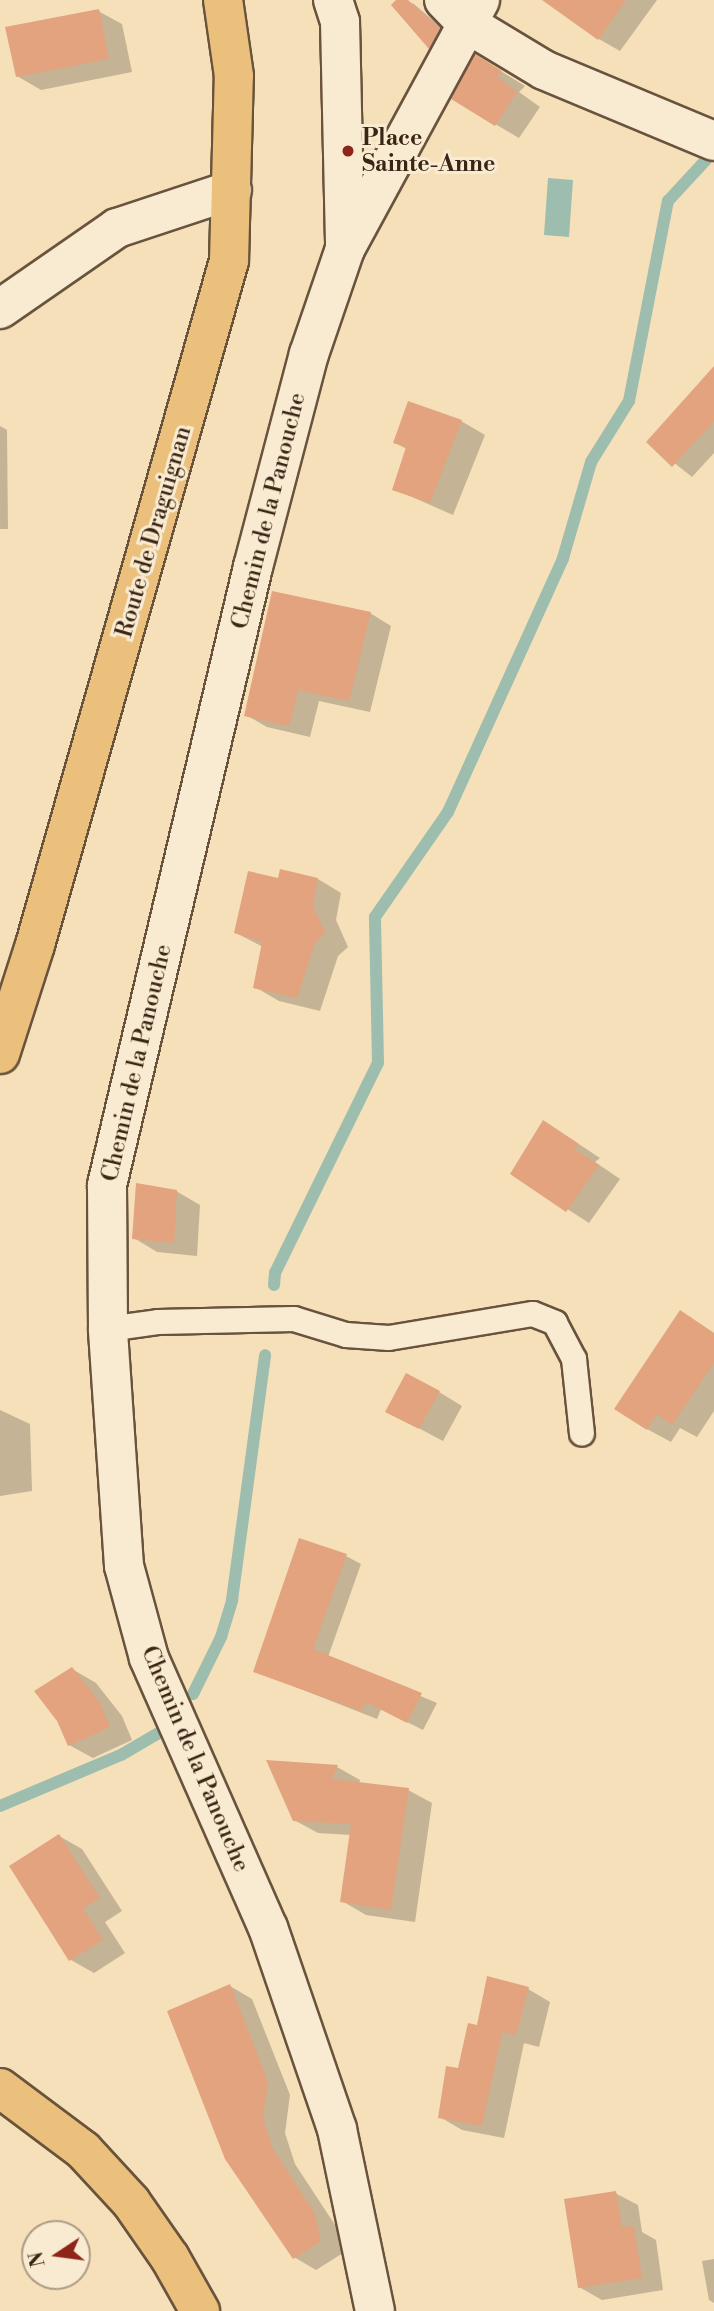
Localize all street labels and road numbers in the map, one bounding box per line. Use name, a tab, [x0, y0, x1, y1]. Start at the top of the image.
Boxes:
street label: Chemin de la Panouche	[226, 390, 312, 632]
street label: Route de Draguignan	[111, 423, 197, 641]
street label: Chemin de la Panouche	[96, 942, 178, 1184]
street label: Chemin de la Panouche	[135, 1642, 255, 1876]

